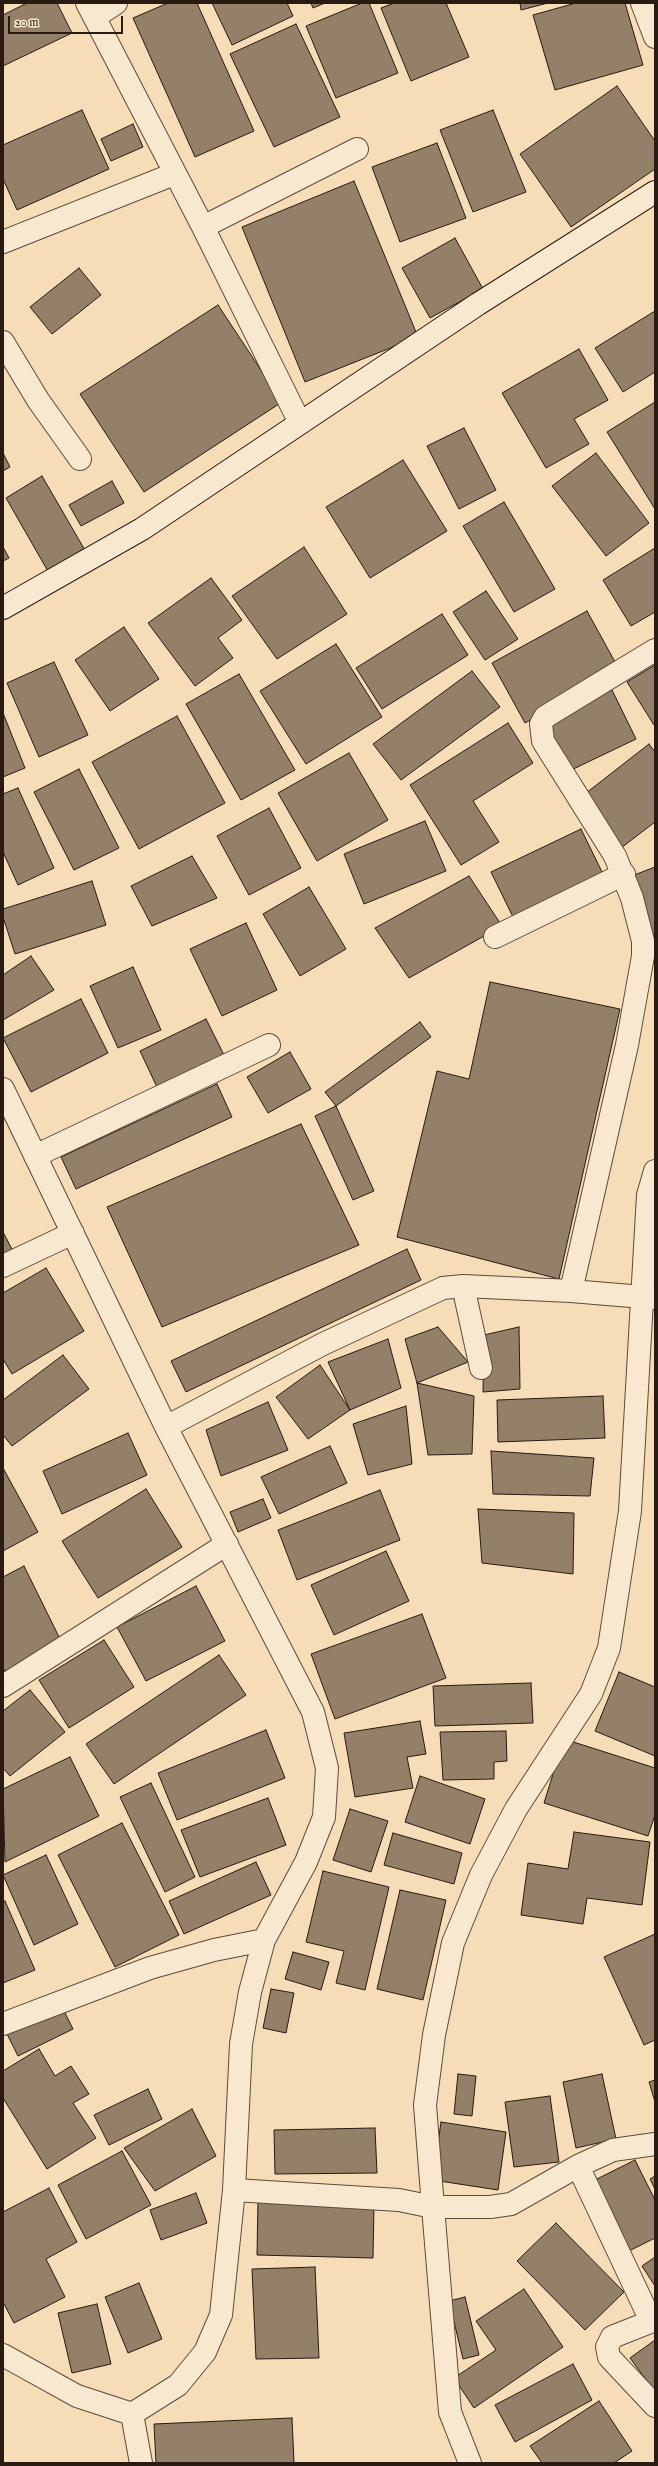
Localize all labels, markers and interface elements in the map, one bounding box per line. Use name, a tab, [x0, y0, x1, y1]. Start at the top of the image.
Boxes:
scale bar	[10, 8, 125, 34]
text: 20 m	[15, 15, 38, 30]

